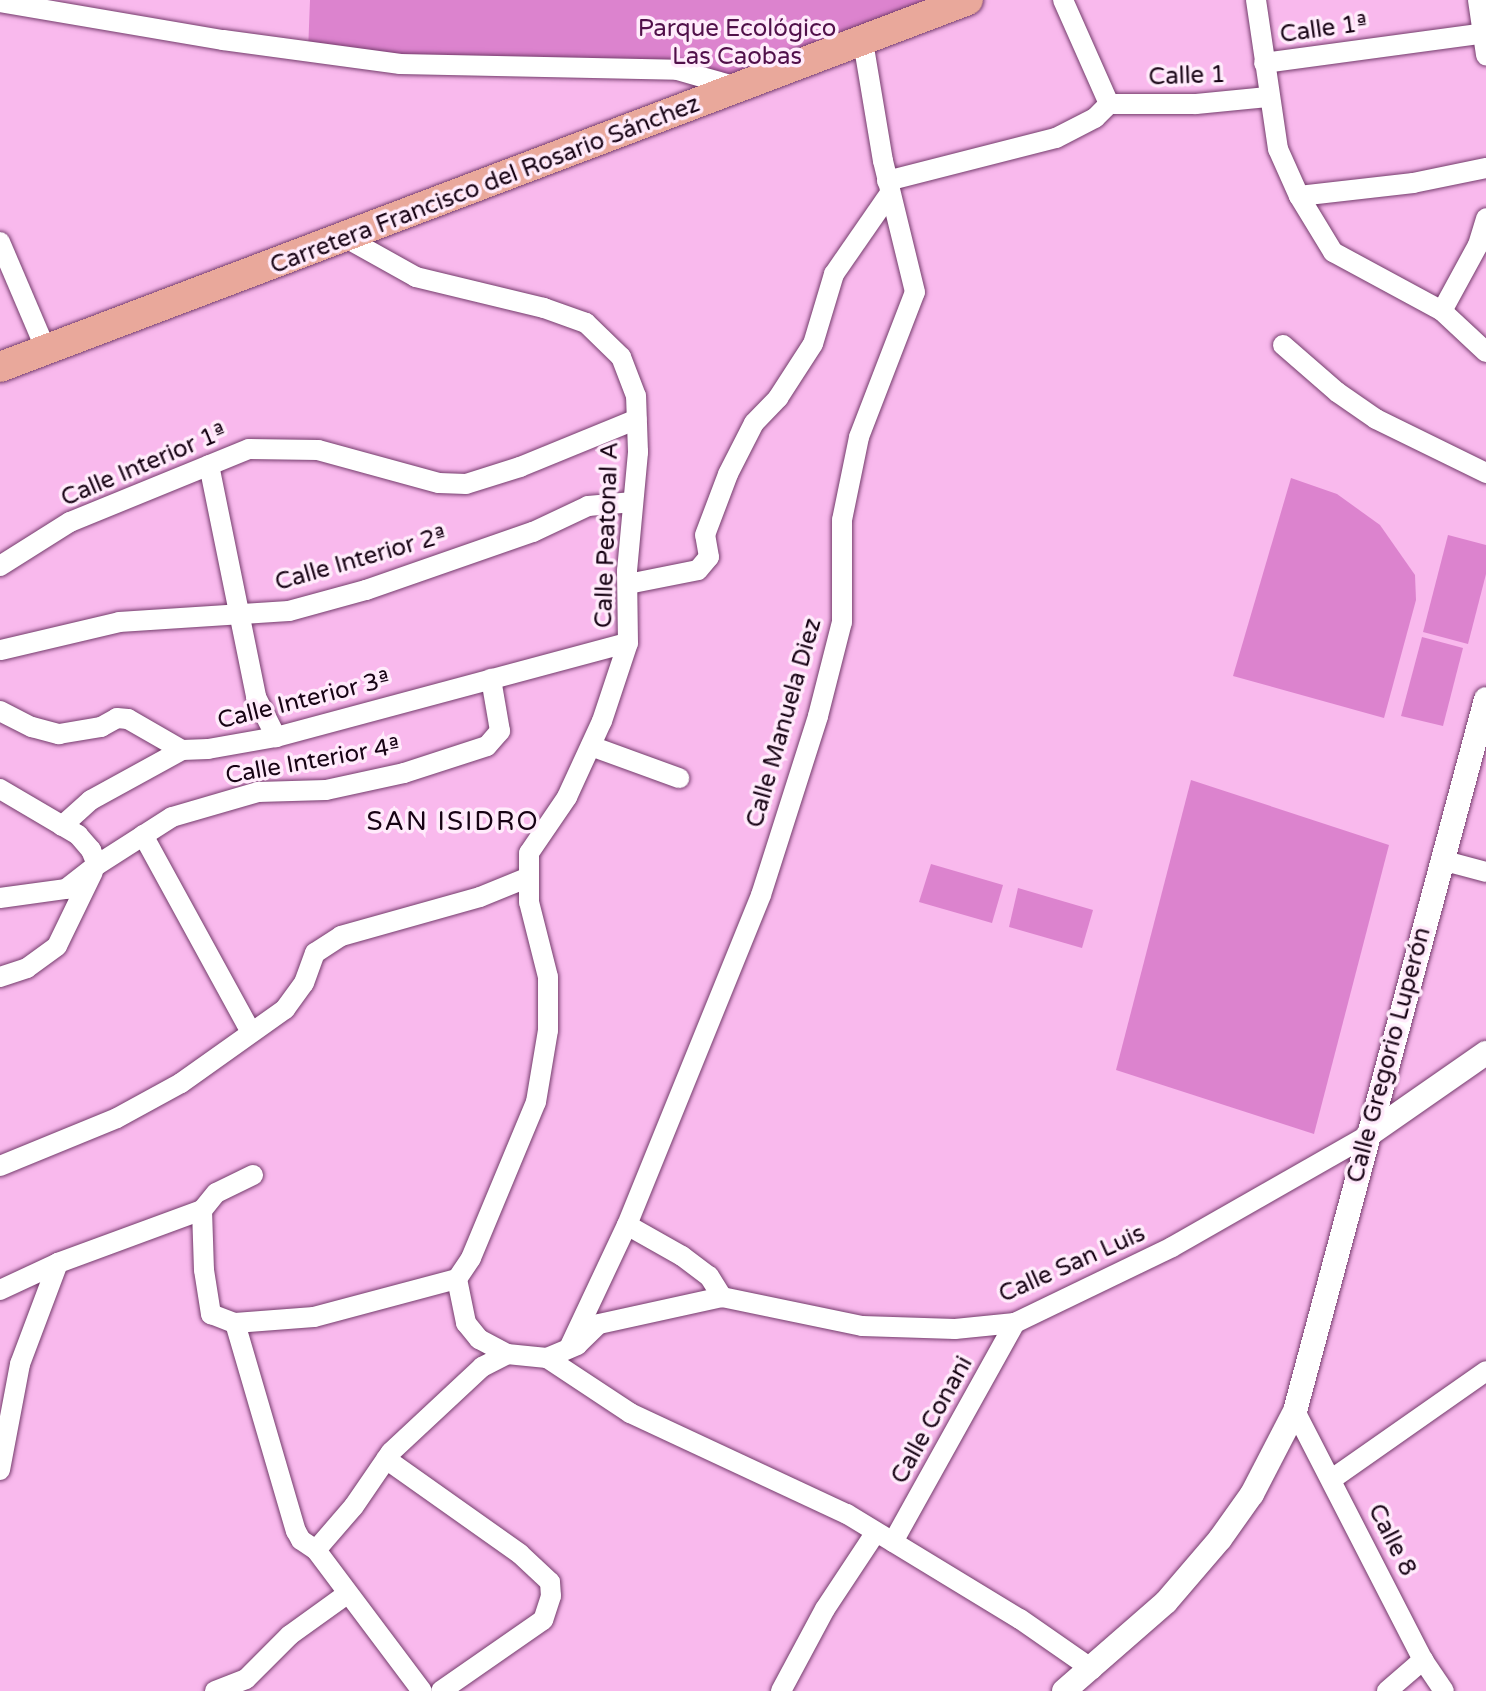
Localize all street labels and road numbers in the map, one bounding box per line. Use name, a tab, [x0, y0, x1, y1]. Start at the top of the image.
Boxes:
street label: Calle 1ª	[1278, 9, 1370, 49]
street label: Calle 1	[1148, 60, 1226, 92]
street label: Carretera Francisco del Rosario Sánchez	[266, 90, 704, 280]
street label: Calle Interior 1ª	[57, 417, 231, 513]
street label: Calle Peatonal A	[589, 441, 625, 629]
street label: Calle Interior 2ª	[272, 521, 450, 597]
street label: Calle Manuela Diez	[740, 615, 828, 831]
street label: Calle Interior 3ª	[214, 665, 394, 735]
street label: Calle Interior 4ª	[223, 731, 403, 791]
street label: Calle Gregorio Luperón	[1341, 924, 1437, 1186]
street label: Calle San Luis	[994, 1219, 1150, 1309]
street label: Calle Conani	[885, 1351, 979, 1489]
street label: Calle 8	[1362, 1499, 1422, 1581]

